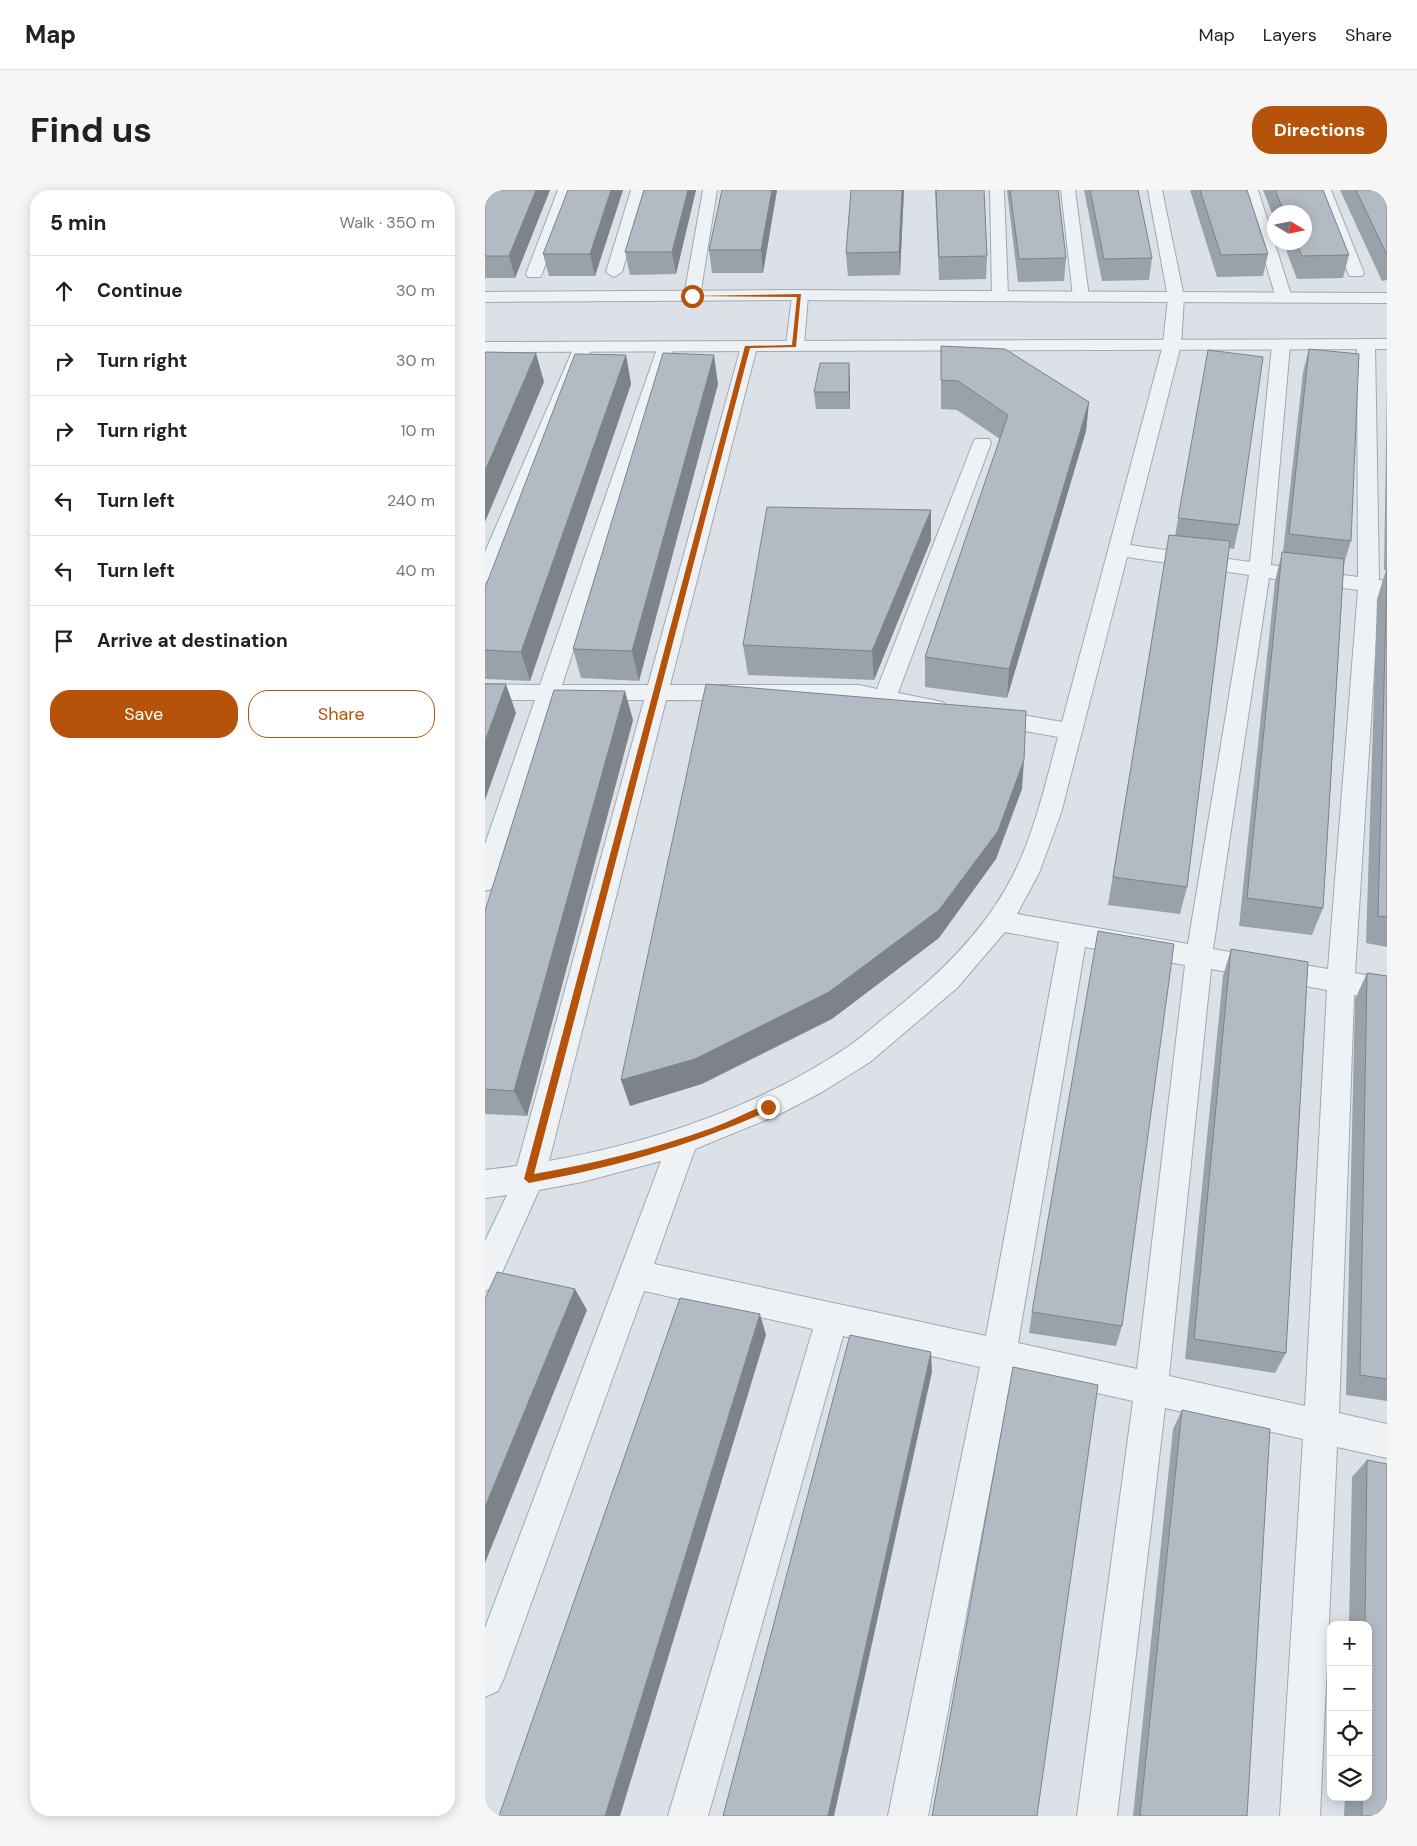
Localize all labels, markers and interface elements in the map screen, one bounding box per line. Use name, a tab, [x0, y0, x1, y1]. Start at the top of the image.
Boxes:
text: Map	[25, 19, 76, 50]
text: Map	[1199, 23, 1235, 47]
text: Layers	[1263, 23, 1317, 47]
text: Share	[1345, 23, 1392, 47]
button: Directions	[1252, 106, 1387, 154]
text: Find us	[30, 107, 152, 153]
north arrow	[1267, 205, 1312, 250]
text: 5 min	[50, 209, 106, 237]
text: Walk · 350 m	[340, 212, 435, 233]
icon: ahead	[50, 277, 78, 305]
text: Continue	[97, 278, 183, 303]
text: 30 m	[396, 280, 435, 301]
route start	[681, 285, 704, 308]
icon: right	[50, 347, 78, 375]
text: Turn right	[97, 348, 187, 373]
text: 30 m	[396, 350, 435, 371]
icon: right	[50, 417, 78, 445]
text: Turn right	[97, 418, 187, 443]
text: 10 m	[401, 420, 435, 441]
icon: left	[50, 487, 78, 515]
text: Turn left	[97, 488, 175, 513]
text: 240 m	[387, 490, 435, 511]
icon: left	[50, 557, 78, 585]
text: Turn left	[97, 558, 175, 583]
text: 40 m	[396, 560, 435, 581]
icon: arrive	[50, 627, 78, 655]
text: Arrive at destination	[97, 628, 288, 653]
button: Save	[50, 690, 238, 738]
button: Share	[248, 690, 435, 738]
route end	[757, 1096, 780, 1119]
map controls	[1327, 1621, 1372, 1801]
button: +	[1327, 1621, 1372, 1666]
button: −	[1327, 1666, 1372, 1711]
button: locate	[1327, 1711, 1372, 1756]
button: layers	[1327, 1756, 1372, 1801]

